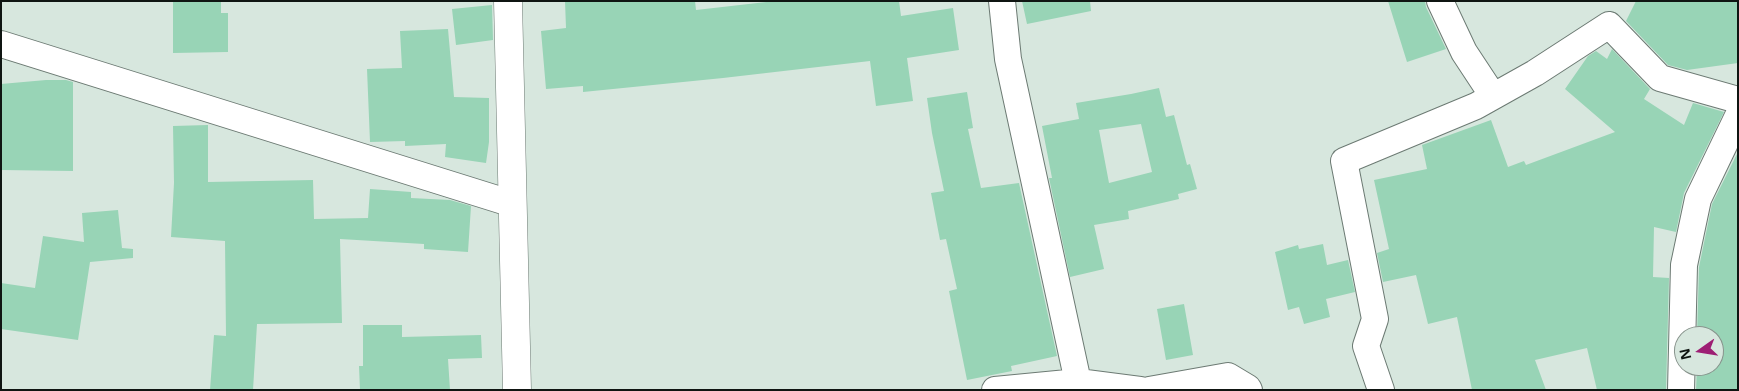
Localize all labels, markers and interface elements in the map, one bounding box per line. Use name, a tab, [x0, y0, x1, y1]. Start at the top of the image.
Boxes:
north arrow	[1674, 326, 1724, 376]
text: N	[1674, 347, 1695, 362]

